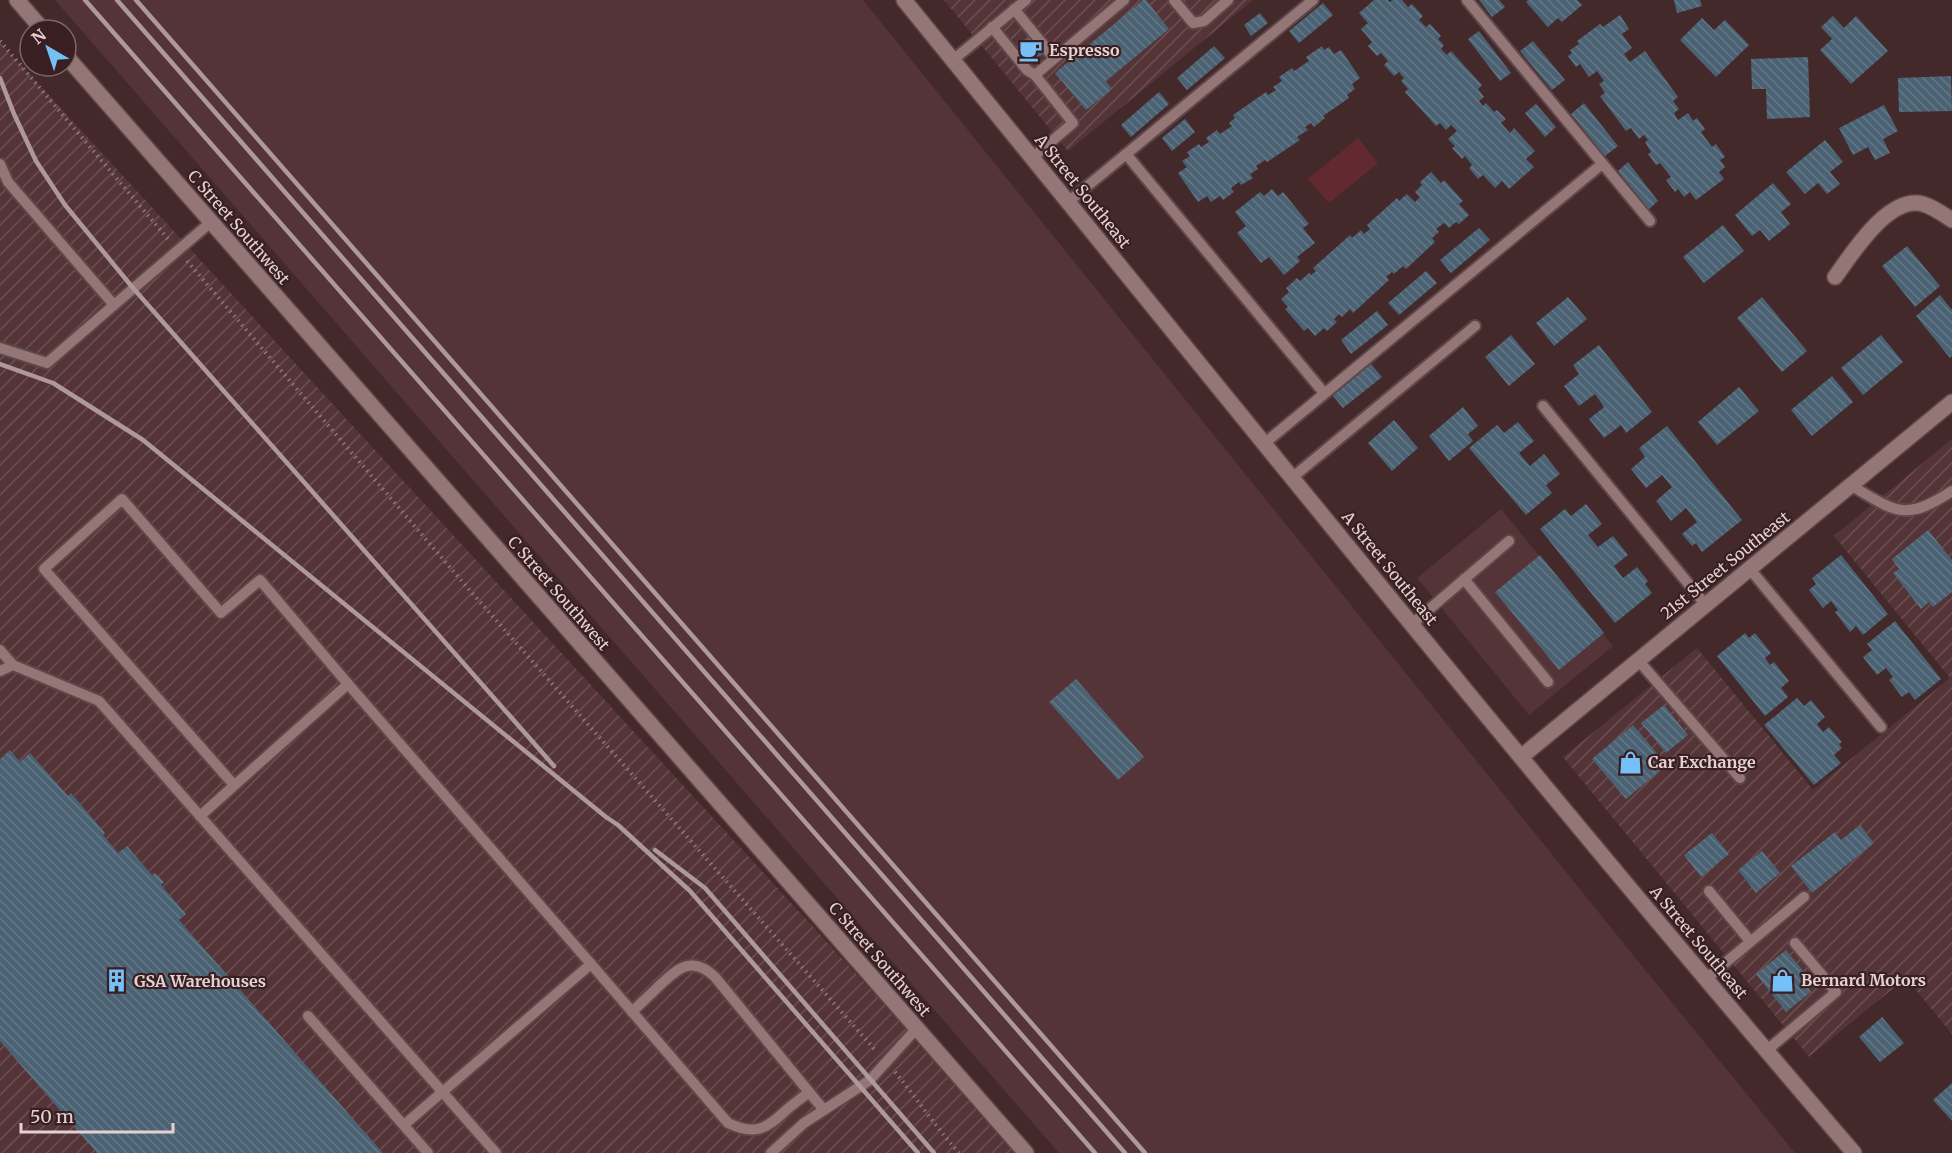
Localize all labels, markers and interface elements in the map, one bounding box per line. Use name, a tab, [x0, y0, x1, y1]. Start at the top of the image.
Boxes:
north arrow	[18, 18, 78, 78]
text: N	[27, 24, 50, 48]
cafe icon: Espresso	[1018, 37, 1044, 63]
place label: Espresso	[1049, 40, 1120, 60]
street label: A Street Southeast	[1030, 129, 1136, 253]
street label: C Street Southwest	[184, 166, 295, 289]
street label: A Street Southeast	[1337, 506, 1443, 630]
street label: 21st Street Southeast	[1656, 506, 1794, 623]
street label: C Street Southwest	[504, 532, 615, 655]
shop icon: Car Exchange	[1617, 749, 1643, 775]
place label: Car Exchange	[1648, 752, 1756, 772]
street label: A Street Southeast	[1645, 881, 1753, 1003]
street label: C Street Southwest	[825, 898, 936, 1021]
shop icon: Bernard Motors	[1770, 967, 1796, 993]
building icon: GSA Warehouses	[103, 968, 129, 994]
place label: Bernard Motors	[1801, 970, 1926, 990]
place label: GSA Warehouses	[134, 971, 266, 991]
scale bar	[21, 1096, 172, 1134]
text: 50 m	[30, 1105, 74, 1128]

